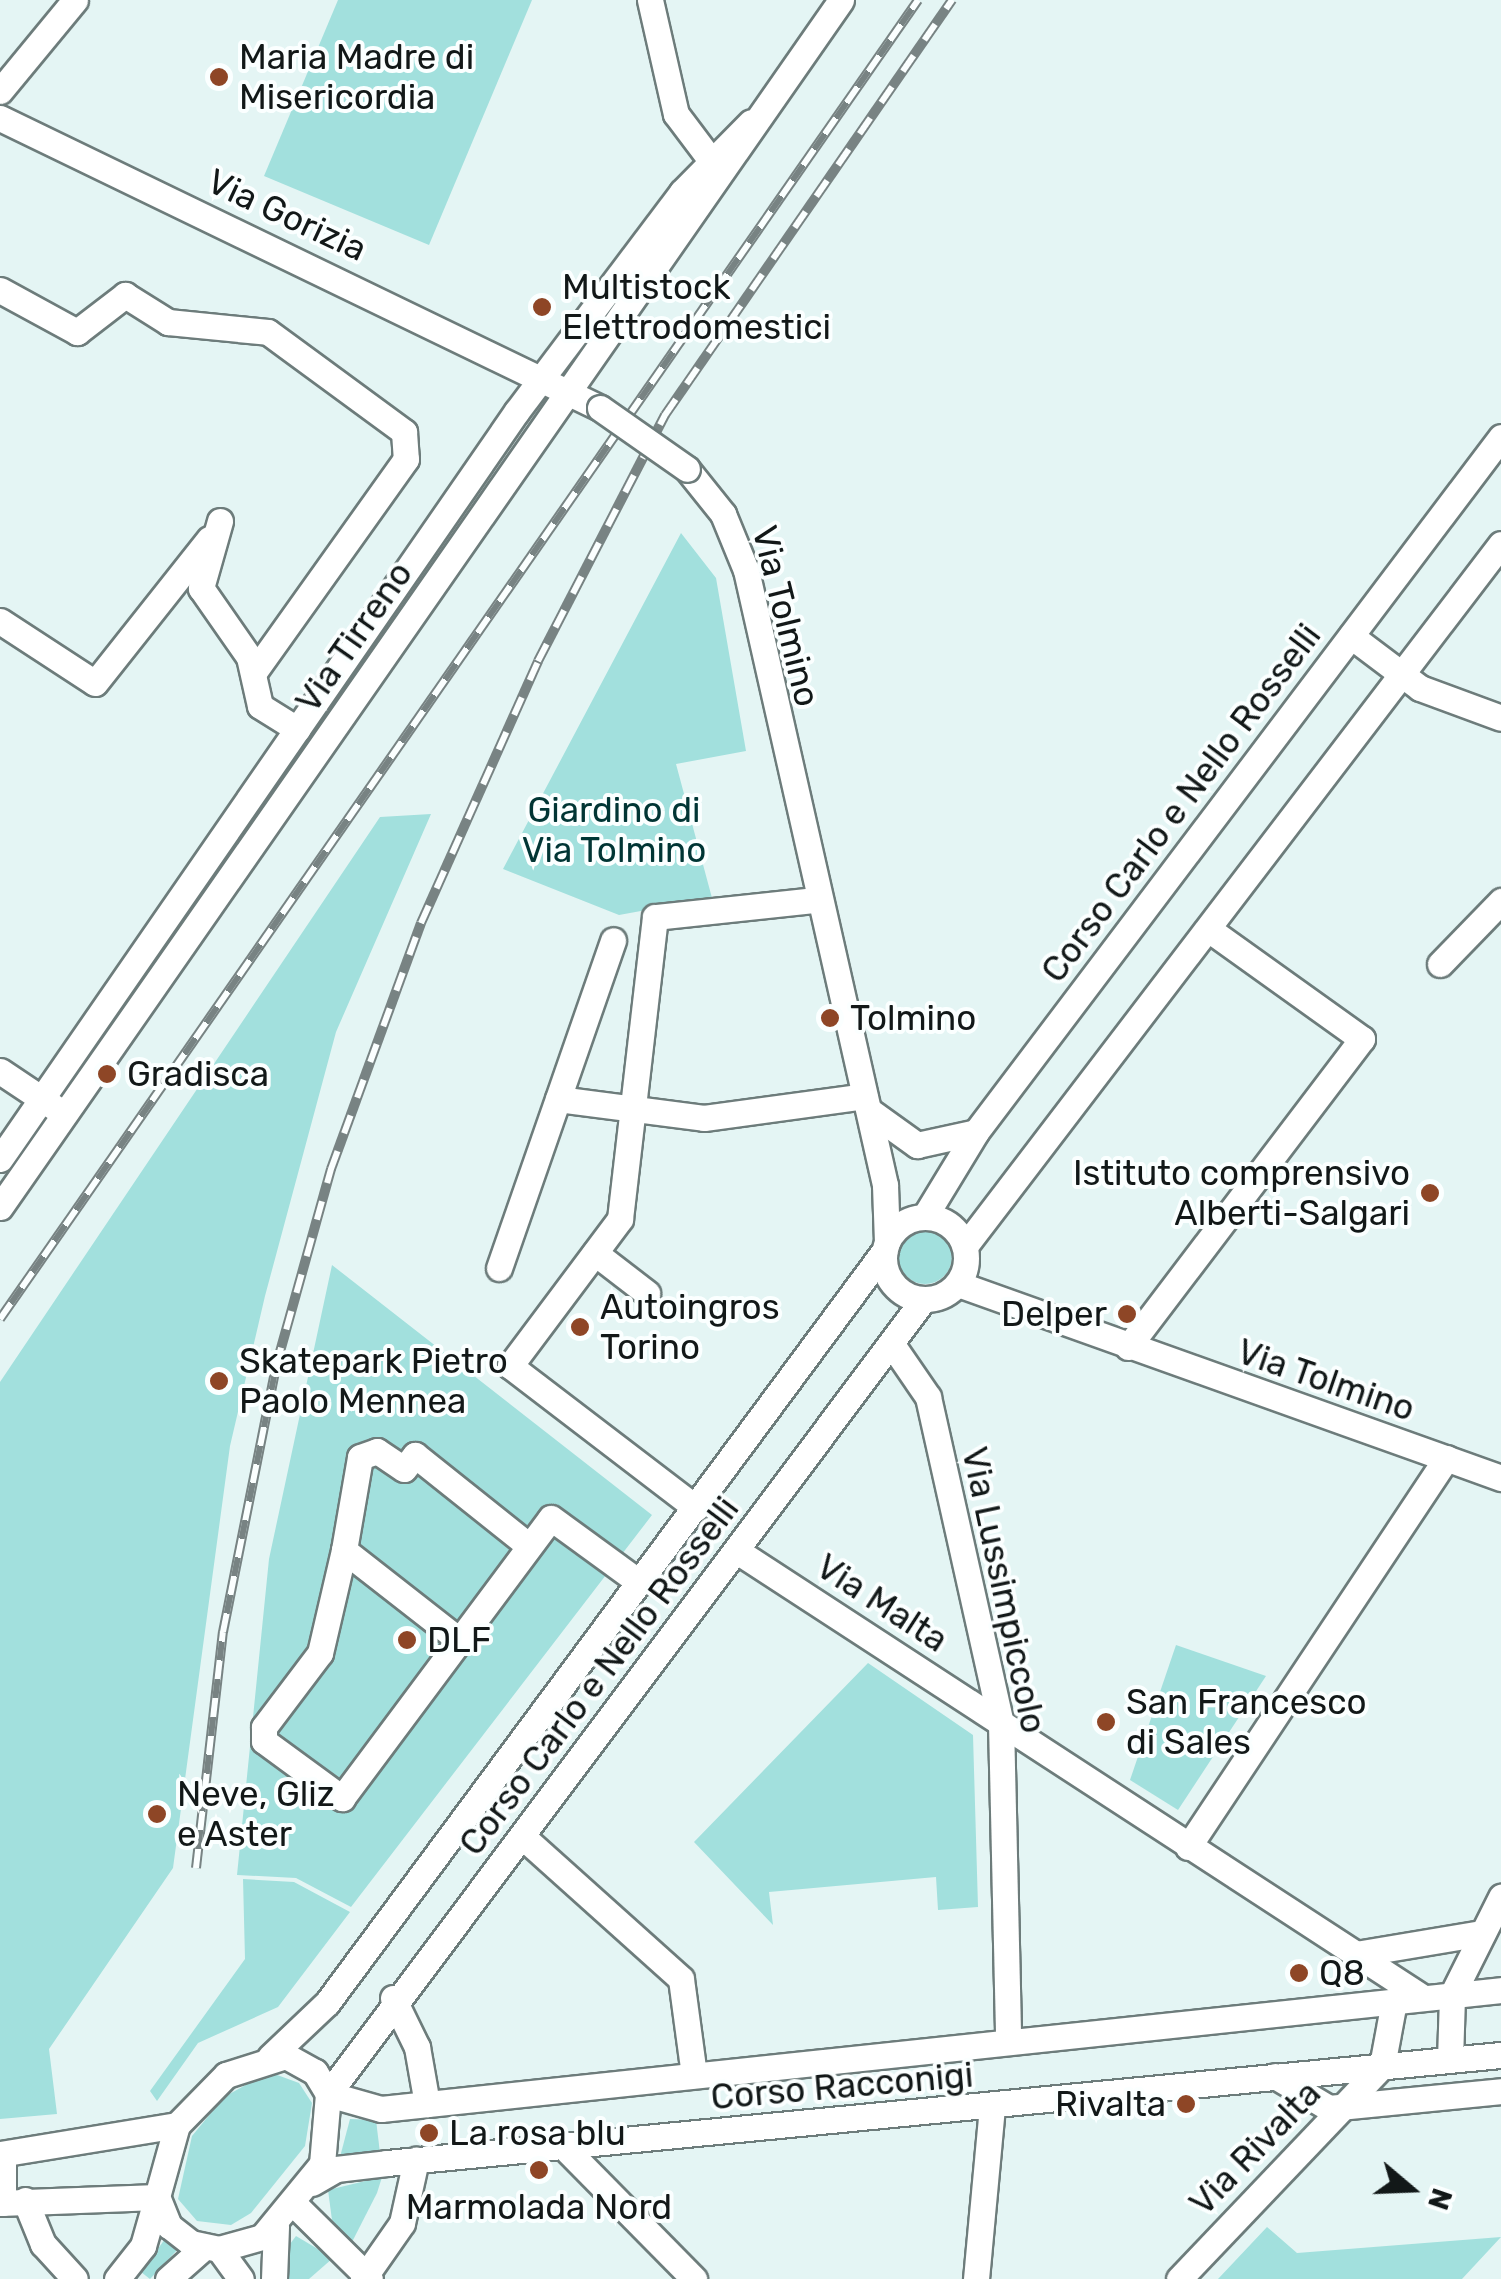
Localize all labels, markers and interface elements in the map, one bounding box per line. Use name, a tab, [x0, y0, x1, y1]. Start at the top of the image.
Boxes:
place label: Maria Madre di Misericordia	[239, 36, 474, 118]
marker: Maria Madre di Misericordia	[208, 66, 230, 88]
street label: Via Gorizia	[201, 160, 373, 270]
place label: Multistock Elettrodomestici	[562, 266, 831, 348]
marker: Multistock Elettrodomestici	[531, 296, 553, 318]
street label: Via Tolmino	[743, 521, 829, 711]
street label: Via Tirreno	[287, 553, 421, 721]
street label: Corso Carlo e Nello Rosselli	[1033, 616, 1329, 990]
park label: Giardino di Via Tolmino	[521, 789, 707, 871]
place label: Tolmino	[850, 997, 976, 1039]
marker: Tolmino	[819, 1007, 841, 1029]
place label: Gradisca	[127, 1053, 269, 1095]
marker: Gradisca	[96, 1063, 118, 1085]
place label: Istituto comprensivo Alberti-Salgari	[1073, 1152, 1410, 1234]
marker: Istituto comprensivo Alberti-Salgari	[1419, 1182, 1441, 1204]
place label: Autoingros Torino	[600, 1286, 780, 1368]
place label: Delper	[1001, 1293, 1107, 1335]
marker: Delper	[1116, 1303, 1138, 1325]
marker: Autoingros Torino	[569, 1316, 591, 1338]
street label: Via Tolmino	[1231, 1330, 1421, 1430]
place label: Skatepark Pietro Paolo Mennea	[239, 1340, 508, 1422]
marker: Skatepark Pietro Paolo Mennea	[208, 1370, 230, 1392]
street label: Via Lussimpiccolo	[953, 1443, 1055, 1737]
street label: Corso Carlo e Nello Rosselli	[451, 1489, 747, 1863]
street label: Via Malta	[809, 1545, 955, 1661]
place label: DLF	[427, 1619, 491, 1661]
marker: DLF	[396, 1629, 418, 1651]
place label: San Francesco di Sales	[1126, 1681, 1367, 1763]
marker: San Francesco di Sales	[1095, 1711, 1117, 1733]
place label: Neve, Gliz e Aster	[177, 1773, 335, 1855]
marker: Neve, Gliz e Aster	[146, 1803, 168, 1825]
place label: Q8	[1319, 1952, 1365, 1994]
marker: Q8	[1288, 1962, 1310, 1984]
street label: Corso Racconigi	[709, 2054, 975, 2118]
street label: Via Rivalta	[1181, 2072, 1329, 2224]
place label: Rivalta	[1055, 2083, 1166, 2125]
marker: Rivalta	[1175, 2093, 1197, 2115]
place label: La rosa blu	[449, 2112, 626, 2154]
marker: La rosa blu	[418, 2122, 440, 2144]
north arrow	[1361, 2139, 1461, 2239]
marker: Marmolada Nord	[528, 2159, 550, 2181]
text: N	[1421, 2184, 1459, 2214]
place label: Marmolada Nord	[406, 2186, 672, 2228]

